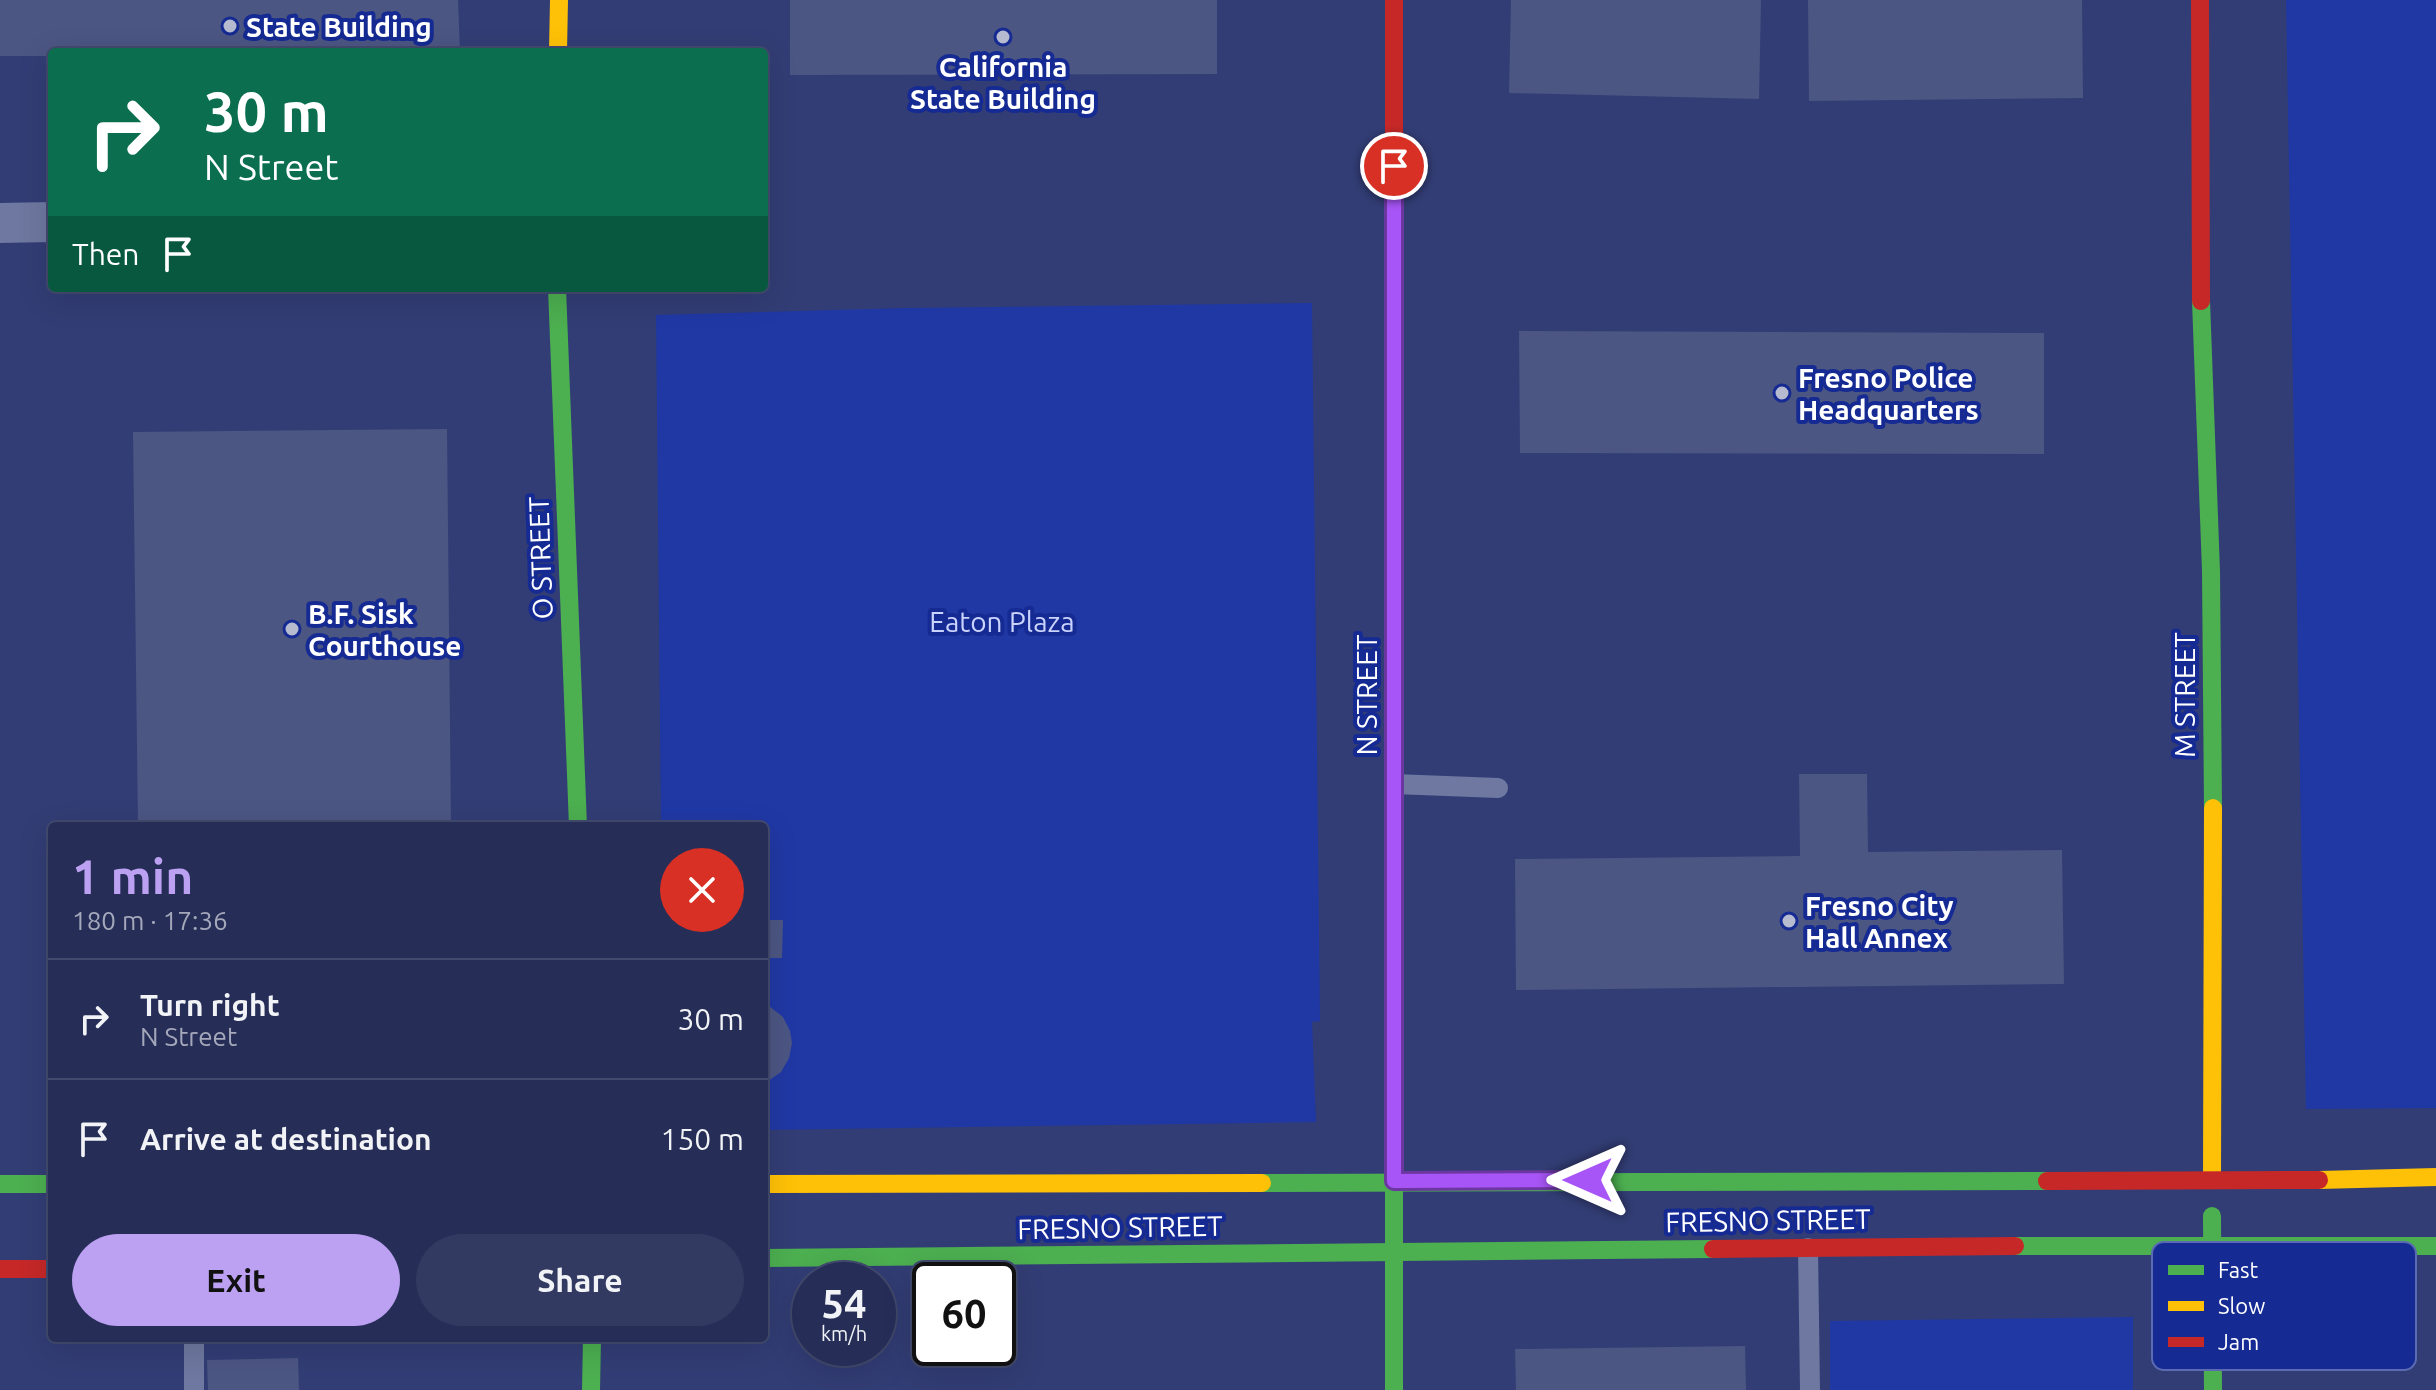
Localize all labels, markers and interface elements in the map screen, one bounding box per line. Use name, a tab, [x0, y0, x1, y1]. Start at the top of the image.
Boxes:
place label: State Building	[246, 11, 432, 42]
marker: State Building	[221, 17, 239, 35]
marker: California State Building	[994, 28, 1012, 46]
place label: California State Building	[910, 51, 1096, 114]
icon: right	[72, 80, 176, 184]
text: 30 m	[204, 80, 329, 143]
pin	[1360, 132, 1428, 200]
icon: arrive	[1372, 144, 1416, 188]
text: N Street	[204, 146, 338, 187]
icon: arrive	[156, 232, 200, 276]
text: Then	[72, 237, 140, 271]
place label: Fresno Police Headquarters	[1798, 362, 1979, 425]
marker: Fresno Police Headquarters	[1773, 384, 1791, 402]
street label: O STREET	[522, 496, 558, 620]
place label: B.F. Sisk Courthouse	[308, 598, 461, 661]
park label: Eaton Plaza	[929, 606, 1075, 637]
marker: B.F. Sisk Courthouse	[283, 620, 301, 638]
street label: M STREET	[2169, 632, 2200, 758]
street label: N STREET	[1351, 634, 1382, 756]
button: close	[660, 848, 744, 932]
text: 1 min	[72, 849, 193, 903]
place label: Fresno City Hall Annex	[1805, 890, 1954, 953]
text: 180 m · 17:36	[72, 906, 228, 935]
marker: Fresno City Hall Annex	[1780, 912, 1798, 930]
text: Turn right	[140, 988, 280, 1022]
icon: right	[72, 997, 116, 1041]
text: 30 m	[677, 1002, 744, 1036]
text: N Street	[140, 1022, 237, 1051]
icon: arrive	[72, 1117, 116, 1161]
text: Arrive at destination	[140, 1122, 432, 1156]
text: 150 m	[660, 1122, 744, 1156]
position arrow	[1546, 1138, 1630, 1222]
street label: FRESNO STREET	[1665, 1203, 1871, 1237]
street label: FRESNO STREET	[1017, 1210, 1223, 1244]
button: Exit	[72, 1234, 400, 1326]
button: Share	[416, 1234, 744, 1326]
legend	[2152, 1242, 2416, 1370]
text: Fast	[2218, 1257, 2259, 1282]
speed limit sign: 60	[912, 1262, 1016, 1366]
text: 54	[821, 1281, 867, 1326]
text: Slow	[2218, 1293, 2265, 1318]
text: km/h	[821, 1322, 867, 1345]
text: Jam	[2218, 1329, 2259, 1354]

